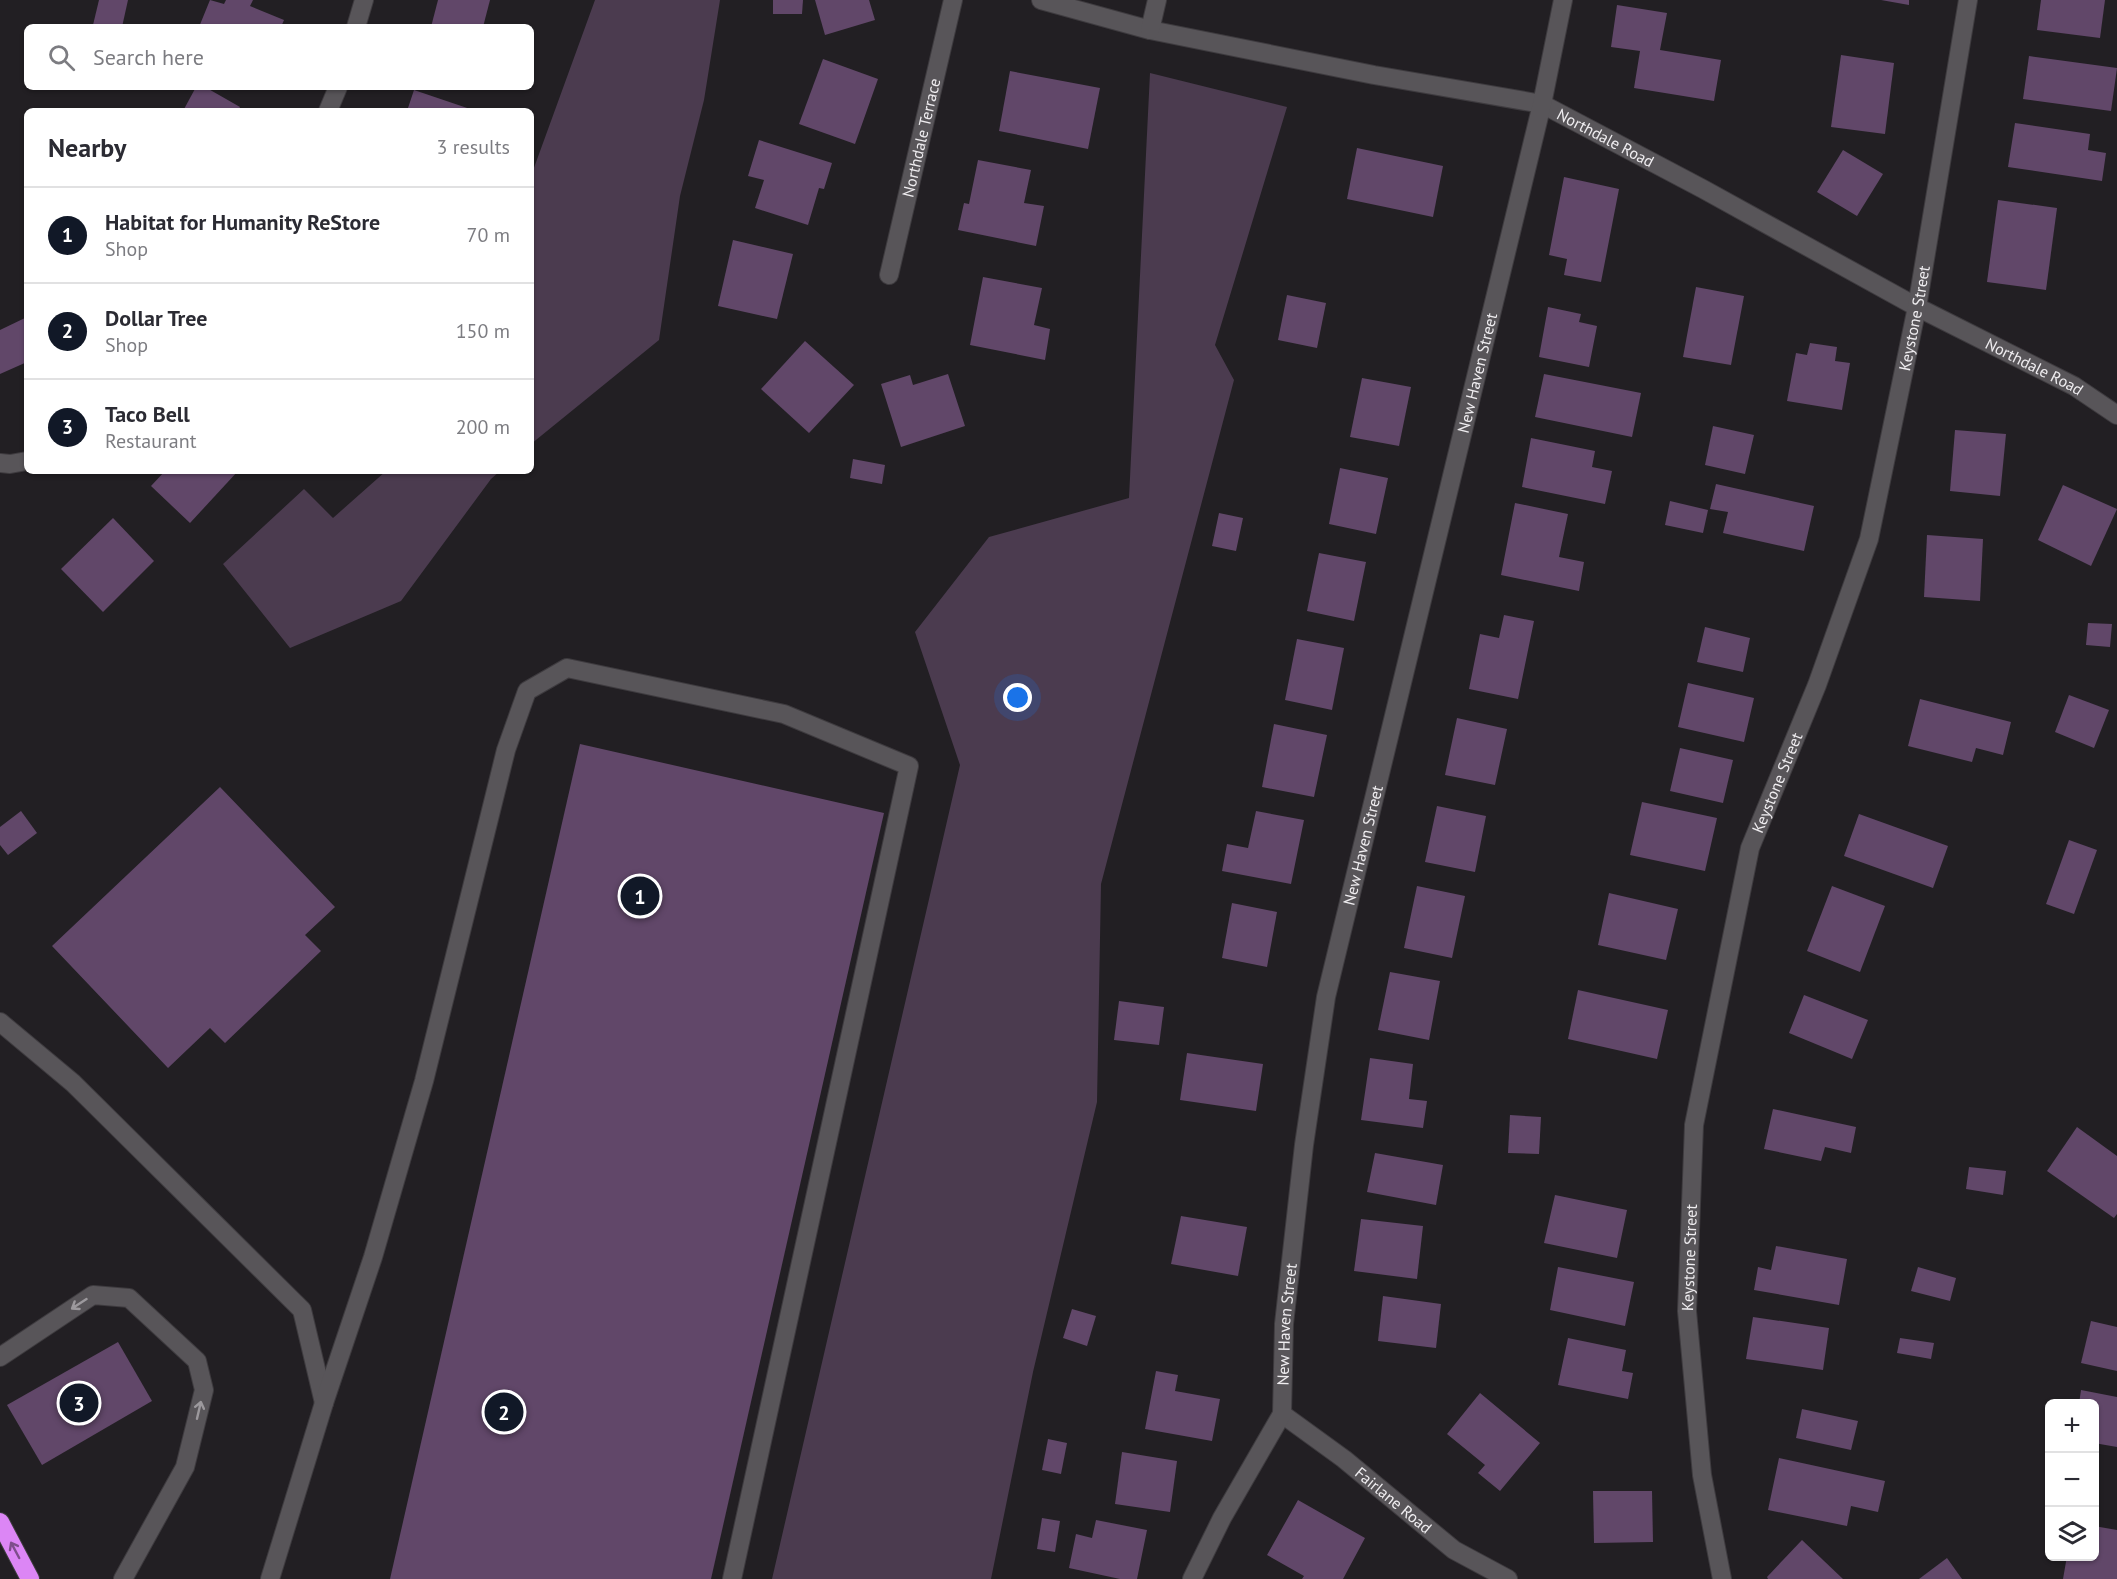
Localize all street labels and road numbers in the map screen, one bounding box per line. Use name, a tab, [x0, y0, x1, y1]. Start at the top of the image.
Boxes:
street label: Northdale Terrace	[897, 76, 944, 199]
street label: Northdale Road	[1554, 104, 1658, 171]
street label: Keystone Street	[1894, 263, 1934, 373]
street label: New Haven Street	[1453, 310, 1501, 435]
street label: Northdale Road	[1982, 333, 2087, 399]
street label: Keystone Street	[1747, 729, 1807, 836]
street label: New Haven Street	[1339, 783, 1387, 907]
street label: Keystone Street	[1677, 1203, 1701, 1311]
street label: New Haven Street	[1273, 1261, 1301, 1386]
street label: Fairlane Road	[1351, 1462, 1436, 1538]

